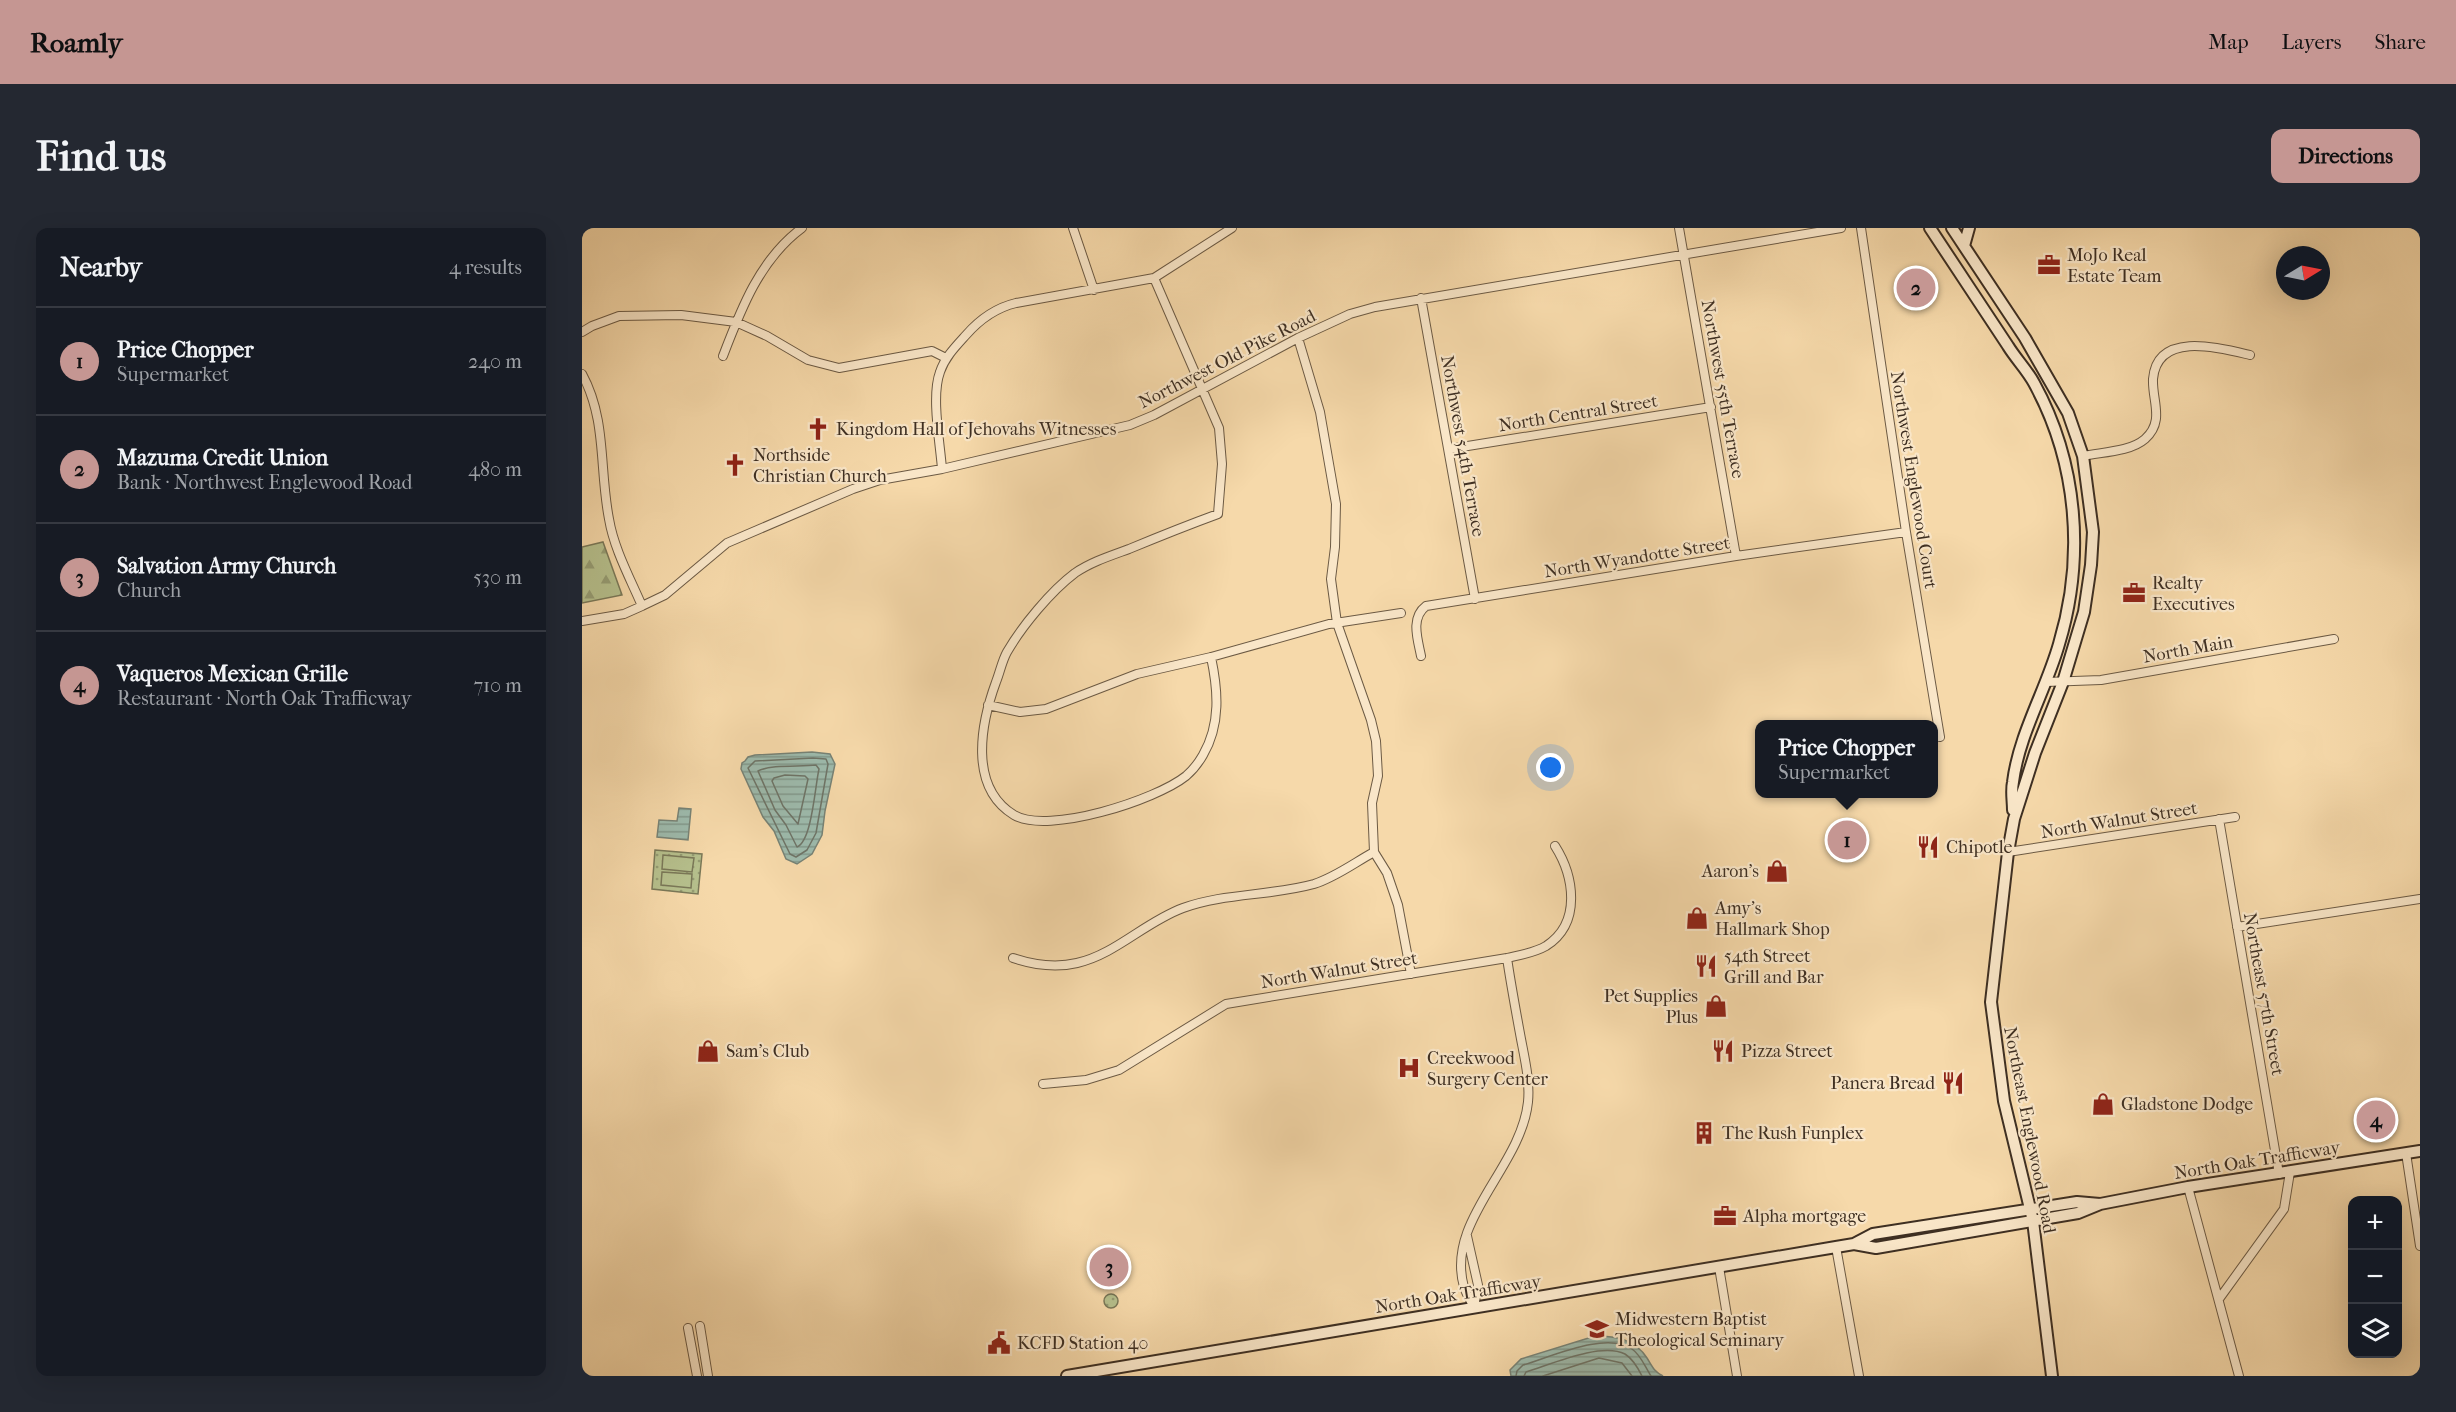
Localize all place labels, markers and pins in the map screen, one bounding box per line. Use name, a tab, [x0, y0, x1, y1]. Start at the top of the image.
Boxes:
place label: MoJo Real Estate Team	[2067, 245, 2161, 287]
office icon: MoJo Real Estate Team	[2036, 252, 2062, 278]
pin: 2	[1896, 266, 1936, 310]
church icon: Kingdom Hall of Jehovahs Witnesses	[805, 416, 831, 442]
place label: Kingdom Hall of Jehovahs Witnesses	[836, 419, 1117, 440]
place label: Northside Christian Church	[753, 445, 887, 487]
church icon: Northside Christian Church	[722, 452, 748, 478]
place label: Realty Executives	[2152, 573, 2235, 615]
office icon: Realty Executives	[2121, 580, 2147, 606]
pin: 1	[1828, 818, 1866, 862]
restaurant icon: Chipotle	[1915, 834, 1941, 860]
place label: Chipotle	[1946, 837, 2013, 858]
shop icon: Aaron's	[1764, 858, 1790, 884]
place label: Aaron's	[1701, 861, 1759, 882]
place label: Amy's Hallmark Shop	[1714, 898, 1830, 940]
shop icon: Amy's Hallmark Shop	[1684, 905, 1710, 931]
place label: 54th Street Grill and Bar	[1724, 946, 1824, 988]
restaurant icon: 54th Street Grill and Bar	[1693, 953, 1719, 979]
place label: Pet Supplies Plus	[1604, 986, 1698, 1028]
shop icon: Pet Supplies Plus	[1703, 993, 1729, 1019]
shop icon: Sam's Club	[695, 1038, 721, 1064]
restaurant icon: Pizza Street	[1710, 1038, 1736, 1064]
place label: Sam's Club	[726, 1041, 809, 1062]
place label: Pizza Street	[1741, 1041, 1833, 1062]
place label: Creekwood Surgery Center	[1427, 1048, 1548, 1090]
hospital icon: Creekwood Surgery Center	[1396, 1055, 1422, 1081]
restaurant icon: Panera Bread	[1940, 1070, 1966, 1096]
place label: Panera Bread	[1831, 1073, 1935, 1094]
shop icon: Gladstone Dodge	[2090, 1091, 2116, 1117]
place label: Gladstone Dodge	[2121, 1094, 2253, 1115]
pin: 4	[2356, 1098, 2396, 1142]
building icon: The Rush Funplex	[1691, 1120, 1717, 1146]
place label: The Rush Funplex	[1722, 1123, 1864, 1144]
office icon: Alpha mortgage	[1712, 1203, 1738, 1229]
place label: Alpha mortgage	[1742, 1206, 1866, 1227]
pin: 3	[1090, 1244, 1128, 1290]
place label: Midwestern Baptist Theological Seminary	[1615, 1309, 1785, 1351]
school or university icon: Midwestern Baptist Theological Seminary	[1584, 1316, 1610, 1342]
public building icon: KCFD Station 40	[986, 1330, 1012, 1356]
place label: KCFD Station 40	[1017, 1333, 1148, 1354]

